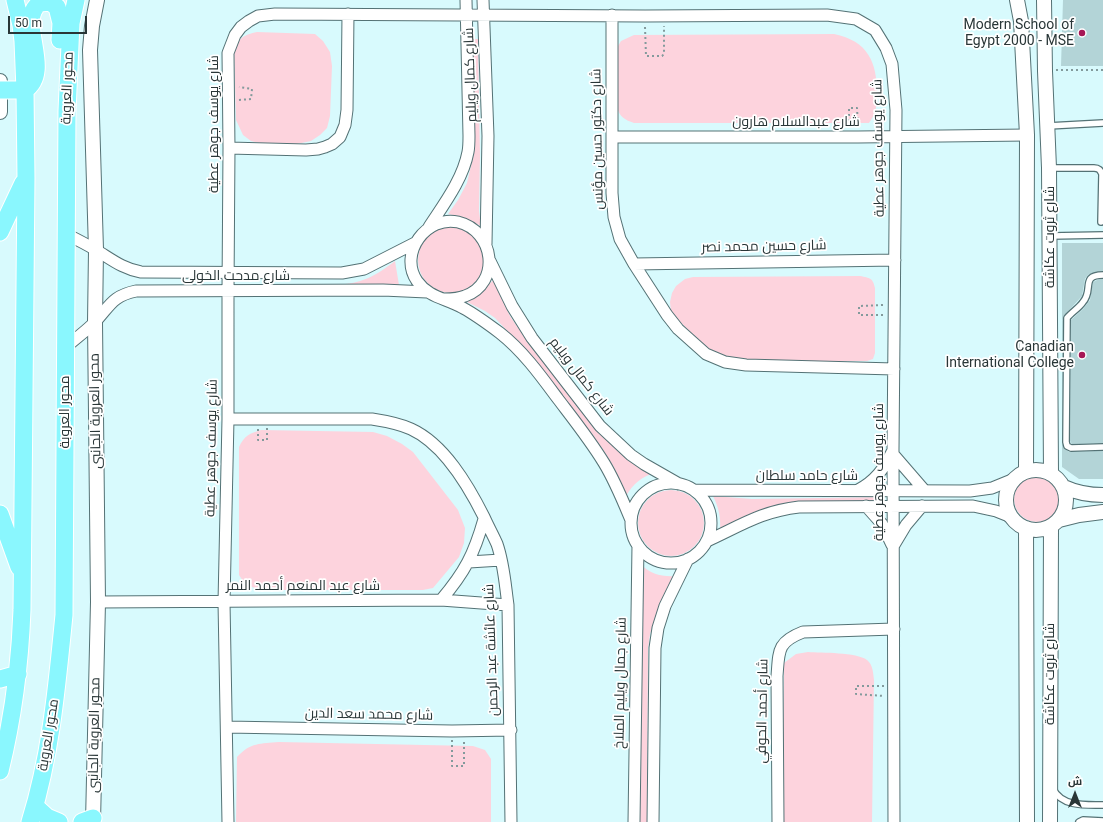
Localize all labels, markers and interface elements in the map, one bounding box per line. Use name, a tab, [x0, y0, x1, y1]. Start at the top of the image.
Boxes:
scale bar	[10, 8, 89, 34]
text: 50 m	[15, 16, 42, 30]
place label: Modern School of Egypt 2000 - MSE	[963, 17, 1074, 50]
street label: شارع كمال ويليم	[461, 27, 481, 123]
marker: Modern School of Egypt 2000 - MSE	[1077, 28, 1087, 38]
street label: محور العروبة	[58, 51, 78, 125]
street label: شارع يوسف جوهر عطية	[206, 55, 222, 193]
street label: شارع دكتور حسين مؤنس	[588, 68, 608, 210]
street label: شارع يوسف جوهر عطية	[869, 79, 889, 217]
street label: شارع عبدالسلام هارون	[732, 114, 860, 130]
street label: شارع ثروت عكاشة	[1042, 186, 1058, 288]
street label: شارع حسين محمد نصر	[701, 238, 827, 256]
street label: شارع مدحت الخولى	[182, 268, 290, 284]
street label: شارع كمال ويليم	[545, 335, 617, 419]
place label: Canadian International College	[946, 339, 1074, 372]
marker: Canadian International College	[1077, 350, 1087, 360]
street label: محور العروبة الجانبى	[87, 353, 105, 469]
street label: محور العروبة	[57, 376, 73, 448]
street label: شارع يوسف جوهر عطية	[202, 379, 222, 517]
street label: شارع يوسف جوهر عطية	[871, 403, 887, 541]
street label: شارع حامد سلطان	[756, 468, 858, 484]
street label: شارع عبد المنعم أحمد النمر	[226, 578, 380, 594]
street label: شارع عائشة عبد الرحمن	[481, 583, 503, 717]
street label: شارع جمال ويليم الملاخ	[611, 617, 631, 749]
street label: شارع ثروت عكاشة	[1042, 623, 1058, 725]
street label: شارع أحمد الحوفي	[754, 658, 772, 764]
street label: محور العروبة الجانبى	[86, 677, 104, 793]
street label: محور العروبة	[35, 698, 63, 772]
street label: شارع محمد سعد الدين	[305, 705, 433, 725]
north arrow	[1055, 774, 1095, 814]
text: ش	[1068, 775, 1082, 788]

